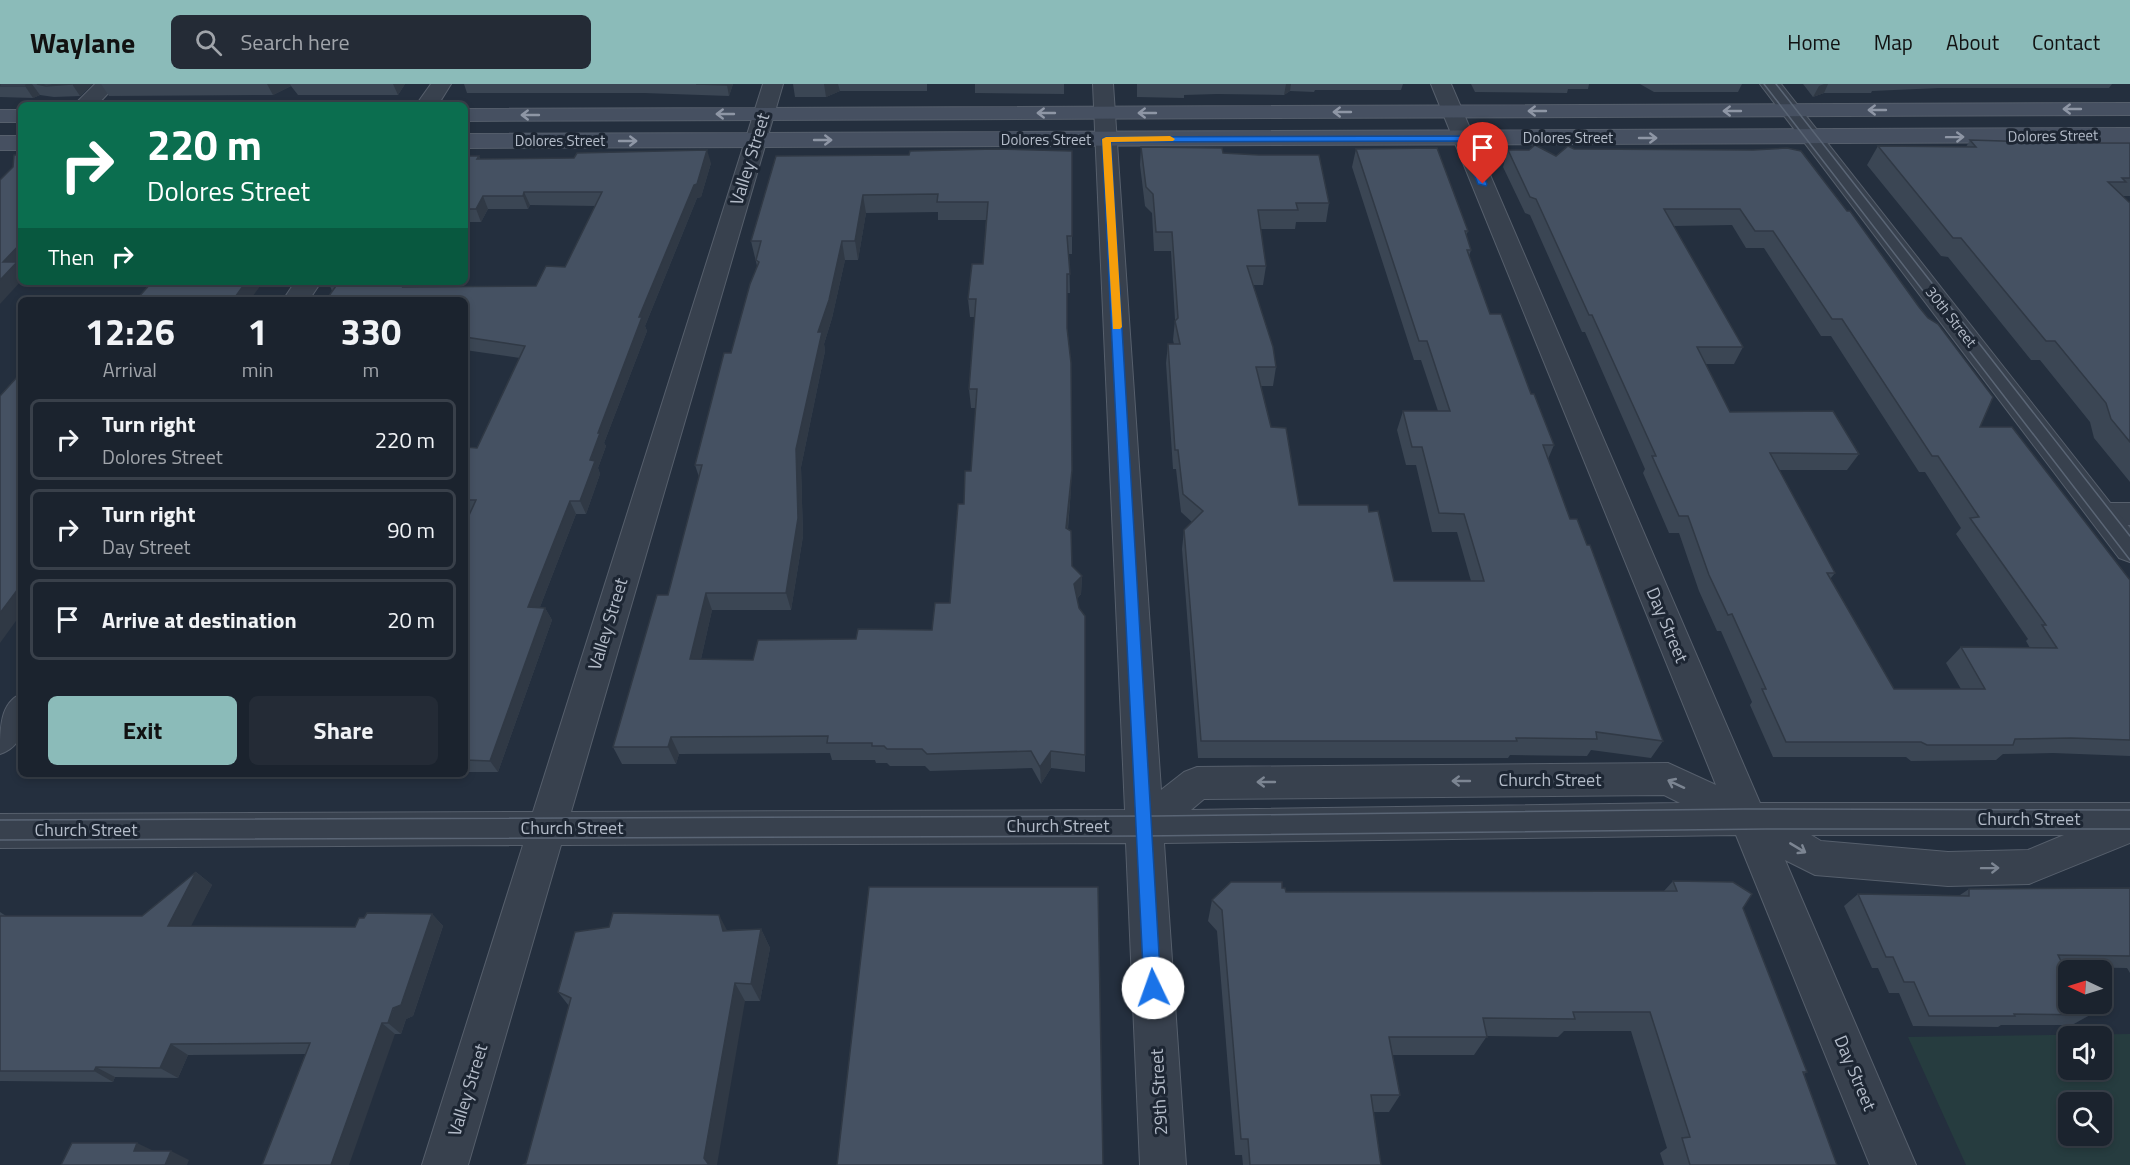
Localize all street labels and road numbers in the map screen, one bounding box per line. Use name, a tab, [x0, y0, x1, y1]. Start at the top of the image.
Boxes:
street label: Valley Street	[723, 109, 777, 208]
street label: Dolores Street	[2008, 123, 2099, 148]
street label: Dolores Street	[1523, 126, 1614, 149]
street label: Dolores Street	[1001, 128, 1092, 151]
street label: Dolores Street	[515, 129, 606, 152]
street label: 30th Street	[1920, 281, 1983, 353]
street label: Valley Street	[581, 574, 635, 673]
street label: Day Street	[1639, 583, 1696, 667]
street label: Church Street	[1499, 766, 1602, 793]
street label: Church Street	[1978, 805, 2081, 832]
street label: Church Street	[1007, 812, 1110, 839]
street label: Church Street	[521, 814, 624, 841]
street label: Church Street	[35, 816, 138, 843]
street label: Day Street	[1827, 1031, 1884, 1115]
street label: Valley Street	[441, 1040, 495, 1139]
street label: 29th Street	[1143, 1047, 1174, 1136]

